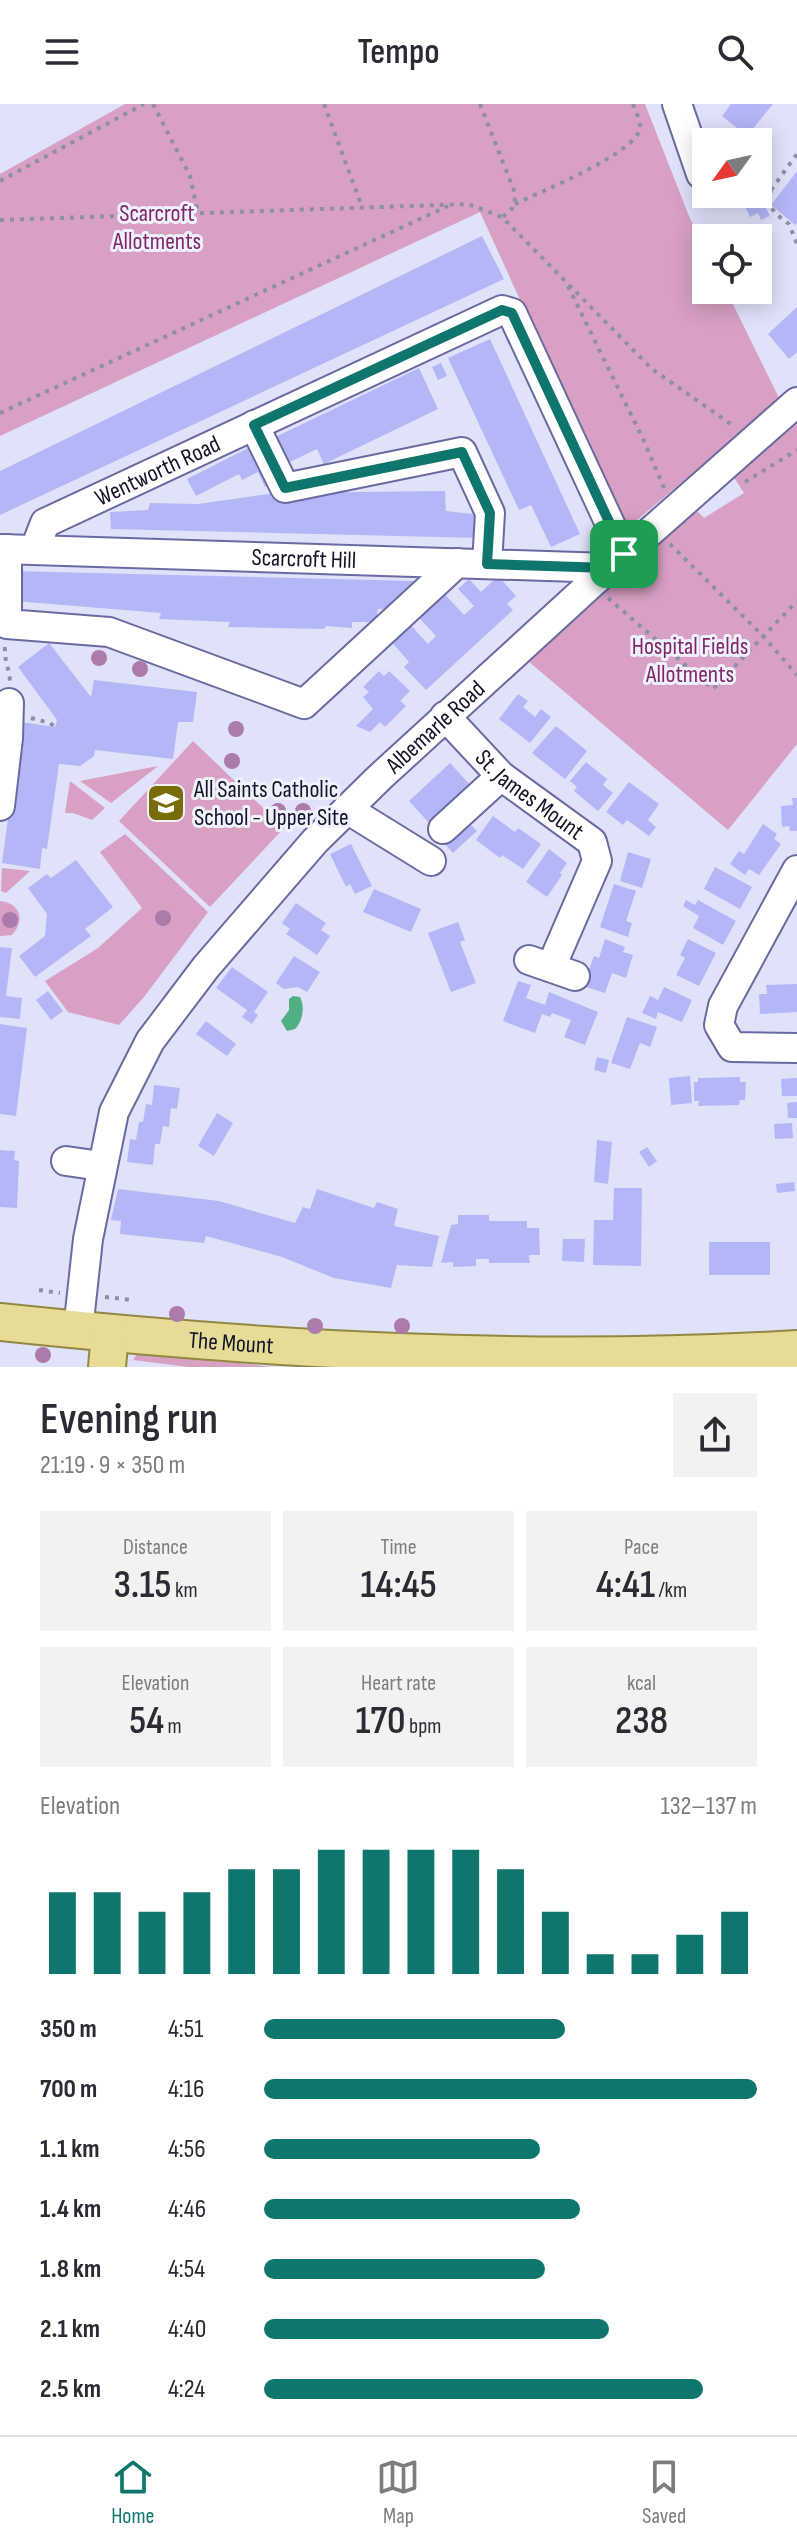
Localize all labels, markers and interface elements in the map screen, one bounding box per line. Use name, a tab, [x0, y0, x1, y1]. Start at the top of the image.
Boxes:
icon: menu	[40, 30, 84, 74]
icon: search	[713, 30, 757, 74]
text: Tempo	[357, 31, 440, 74]
north arrow	[692, 128, 772, 208]
map controls	[692, 128, 772, 304]
park label: Scarcroft Allotments	[112, 199, 201, 256]
button: locate	[692, 224, 772, 304]
street label: Wentworth Road	[90, 429, 225, 512]
pin	[590, 520, 658, 588]
icon: arrive	[602, 532, 646, 576]
street label: Scarcroft Hill	[251, 542, 357, 575]
park label: Hospital Fields Allotments	[632, 632, 748, 689]
street label: Albemarle Road	[379, 674, 491, 780]
street label: St. James Mount	[469, 743, 590, 846]
place label: All Saints Catholic School - Upper Site	[193, 775, 349, 832]
school or university icon: All Saints Catholic School - Upper Site	[145, 782, 187, 824]
street label: The Mount	[187, 1325, 275, 1360]
text: Evening run	[40, 1393, 218, 1446]
button: share	[673, 1393, 757, 1477]
text: 21:19 · 9 × 350 m	[40, 1450, 185, 1481]
text: Distance	[123, 1534, 188, 1561]
text: Time	[381, 1534, 417, 1561]
text: Pace	[624, 1534, 659, 1561]
text: 3.15	[113, 1561, 172, 1609]
text: 14:45	[360, 1561, 437, 1609]
text: 4:41	[596, 1561, 655, 1609]
text: km	[172, 1577, 198, 1604]
text: /km	[655, 1577, 687, 1604]
text: Elevation	[122, 1670, 189, 1697]
text: Heart rate	[361, 1670, 436, 1697]
text: kcal	[627, 1670, 656, 1697]
text: 54	[129, 1697, 164, 1745]
text: 170	[356, 1697, 406, 1745]
text: 238	[615, 1697, 668, 1745]
text: m	[164, 1713, 182, 1740]
text: bpm	[406, 1713, 441, 1740]
text: Elevation	[40, 1791, 120, 1822]
text: 132–137 m	[661, 1791, 757, 1822]
text: 350 m	[40, 2014, 97, 2045]
text: 4:51	[168, 2014, 203, 2045]
text: 700 m	[40, 2074, 97, 2105]
text: 4:16	[168, 2074, 204, 2105]
text: 1.1 km	[40, 2134, 99, 2165]
text: 4:56	[168, 2134, 206, 2165]
text: 1.4 km	[40, 2194, 101, 2225]
text: 4:46	[168, 2194, 206, 2225]
text: 1.8 km	[40, 2254, 101, 2285]
text: 4:54	[168, 2254, 205, 2285]
text: 2.1 km	[40, 2314, 100, 2345]
text: 4:40	[168, 2314, 206, 2345]
text: 2.5 km	[40, 2374, 101, 2405]
text: 4:24	[168, 2374, 205, 2405]
tab: Home	[111, 2455, 155, 2530]
tab: Map	[376, 2455, 420, 2530]
tab: Saved	[642, 2455, 686, 2530]

